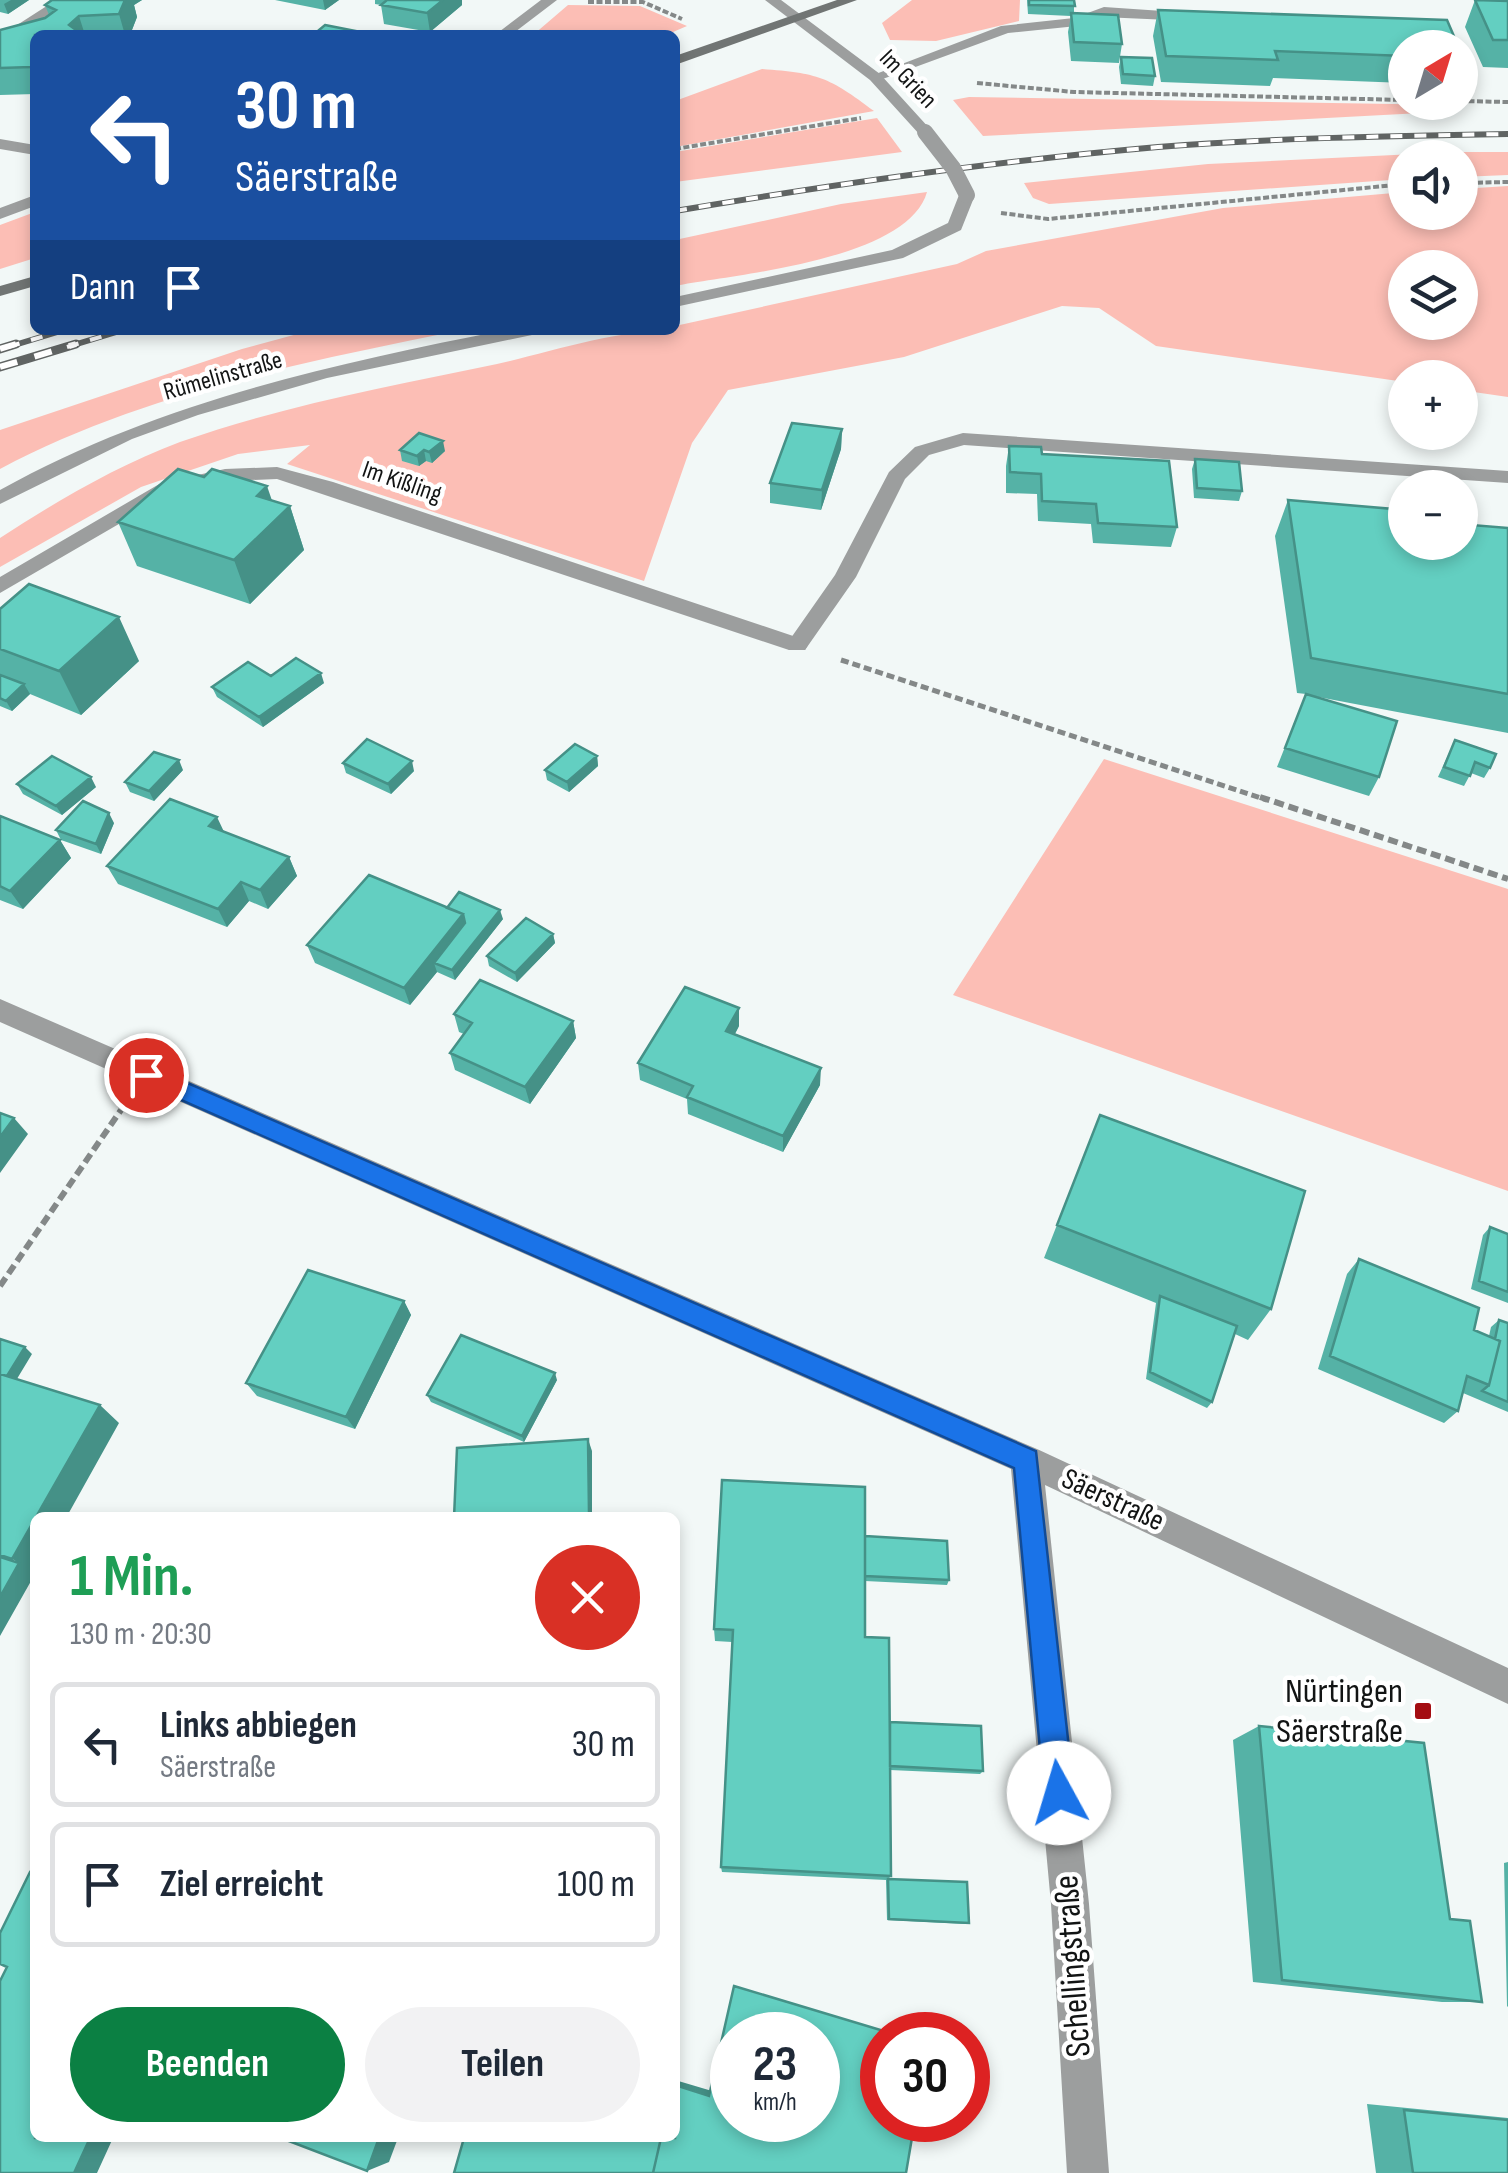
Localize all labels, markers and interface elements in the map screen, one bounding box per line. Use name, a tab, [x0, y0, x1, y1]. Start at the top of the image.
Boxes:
north arrow	[1388, 30, 1478, 120]
map controls	[1388, 30, 1478, 560]
street label: Im Grien	[872, 43, 944, 115]
text: 30 m	[235, 65, 357, 149]
icon: left	[70, 70, 200, 200]
button: sound	[1388, 140, 1478, 230]
text: Säerstraße	[235, 150, 398, 205]
button: layers	[1388, 250, 1478, 340]
icon: arrive	[156, 260, 211, 315]
text: Dann	[70, 265, 136, 310]
street label: Rümelinstraße	[160, 344, 286, 408]
button: +	[1388, 360, 1478, 450]
street label: Im Kißling	[358, 454, 446, 510]
button: −	[1388, 470, 1478, 560]
pin	[104, 1033, 189, 1118]
icon: arrive	[119, 1048, 174, 1103]
street label: Säerstraße	[1056, 1461, 1170, 1539]
text: 1 Min.	[70, 1541, 193, 1613]
button: close	[535, 1545, 640, 1650]
text: 130 m · 20:30	[70, 1615, 212, 1654]
place label: Nürtingen Säerstraße	[1276, 1670, 1403, 1753]
marker: Nürtingen Säerstraße	[1412, 1700, 1434, 1722]
text: Links abbiegen	[160, 1703, 357, 1748]
icon: left	[75, 1717, 130, 1772]
text: 30 m	[572, 1722, 635, 1767]
position arrow	[1007, 1741, 1111, 1845]
text: Säerstraße	[160, 1748, 276, 1787]
icon: arrive	[75, 1857, 130, 1912]
text: Ziel erreicht	[160, 1862, 323, 1907]
text: 100 m	[557, 1862, 635, 1907]
street label: Schellingstraße	[1045, 1874, 1101, 2058]
button: Beenden	[70, 2007, 345, 2122]
button: Teilen	[365, 2007, 640, 2122]
speed limit sign: 30	[860, 2012, 990, 2142]
text: 23	[753, 2035, 797, 2095]
text: km/h	[753, 2087, 797, 2118]

